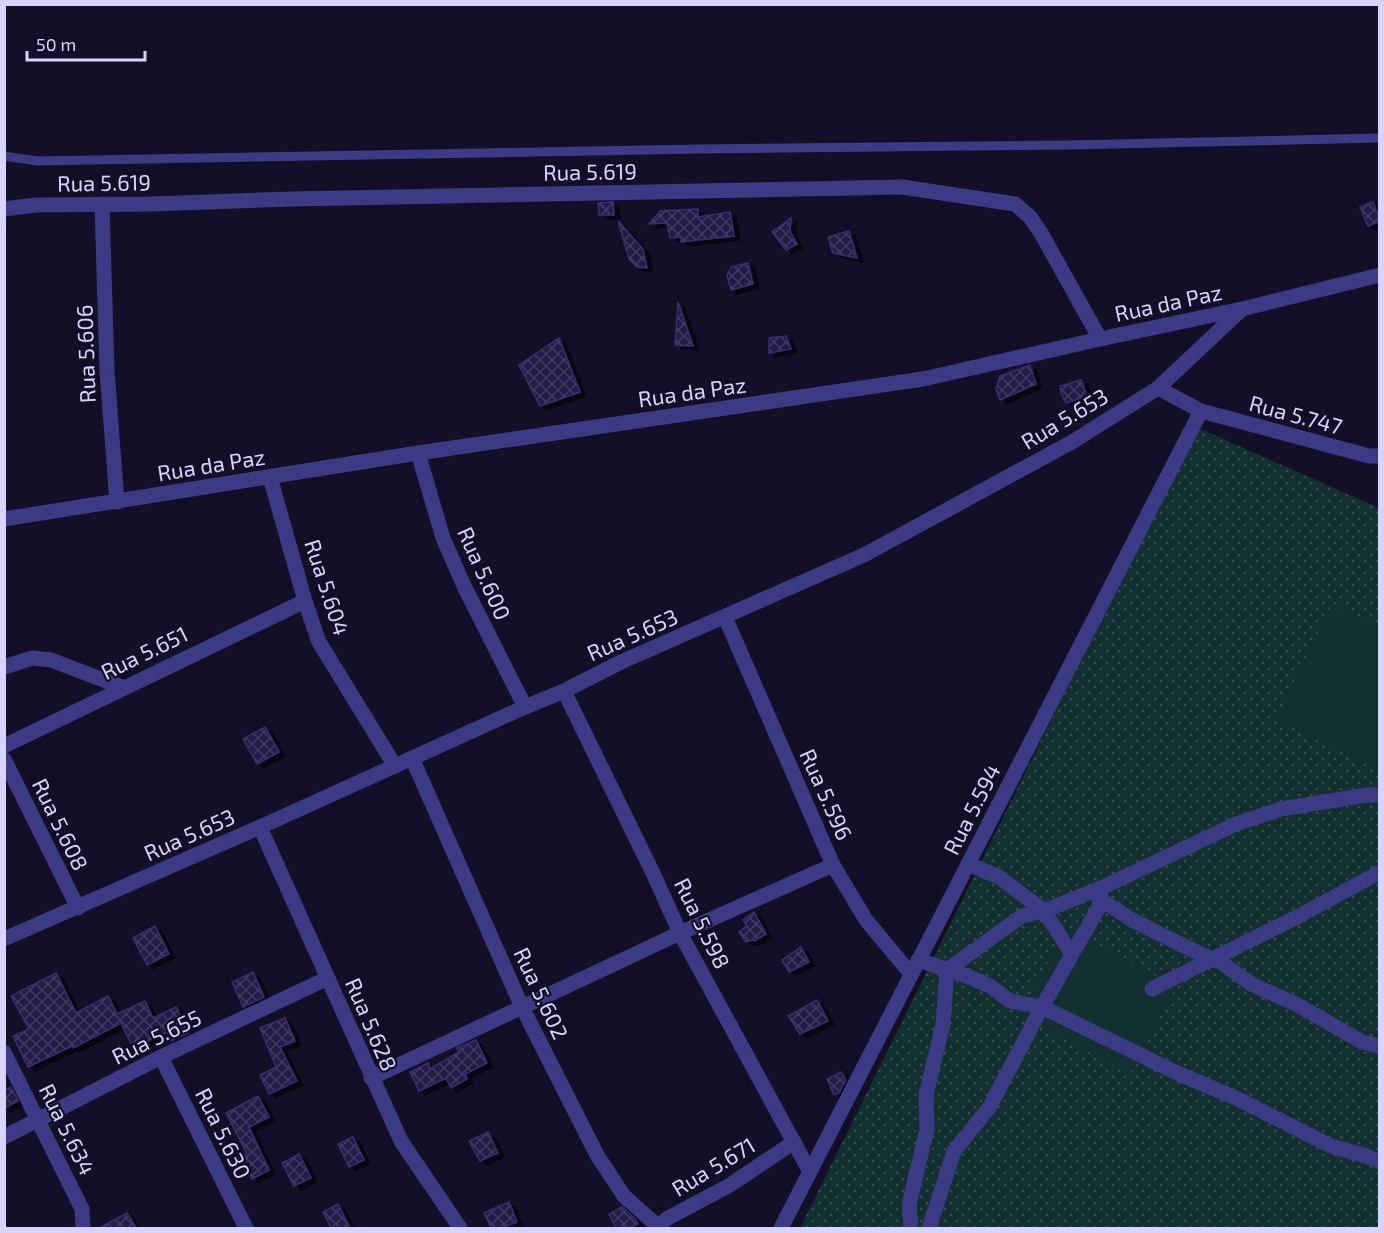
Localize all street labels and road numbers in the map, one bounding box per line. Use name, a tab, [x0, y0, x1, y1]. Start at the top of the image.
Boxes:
street label: Rua 5.619	[543, 157, 637, 185]
street label: Rua 5.619	[57, 168, 151, 196]
street label: Rua da Paz	[1112, 278, 1224, 326]
street label: Rua 5.606	[70, 304, 100, 404]
street label: Rua da Paz	[636, 371, 748, 411]
street label: Rua 5.653	[1016, 382, 1112, 454]
street label: Rua 5.747	[1247, 389, 1345, 439]
street label: Rua da Paz	[155, 443, 267, 485]
street label: Rua 5.600	[453, 522, 517, 624]
street label: Rua 5.604	[300, 536, 356, 638]
street label: Rua 5.653	[583, 602, 681, 666]
street label: Rua 5.651	[96, 620, 192, 684]
street label: Rua 5.596	[795, 744, 859, 844]
street label: Rua 5.594	[937, 760, 1005, 858]
street label: Rua 5.608	[28, 774, 94, 874]
street label: Rua 5.653	[140, 802, 238, 866]
street label: Rua 5.598	[670, 873, 736, 973]
street label: Rua 5.602	[509, 943, 575, 1043]
street label: Rua 5.628	[341, 974, 403, 1074]
street label: Rua 5.655	[107, 1003, 205, 1069]
street label: Rua 5.634	[35, 1079, 101, 1179]
street label: Rua 5.630	[191, 1083, 257, 1183]
street label: Rua 5.671	[667, 1131, 759, 1201]

